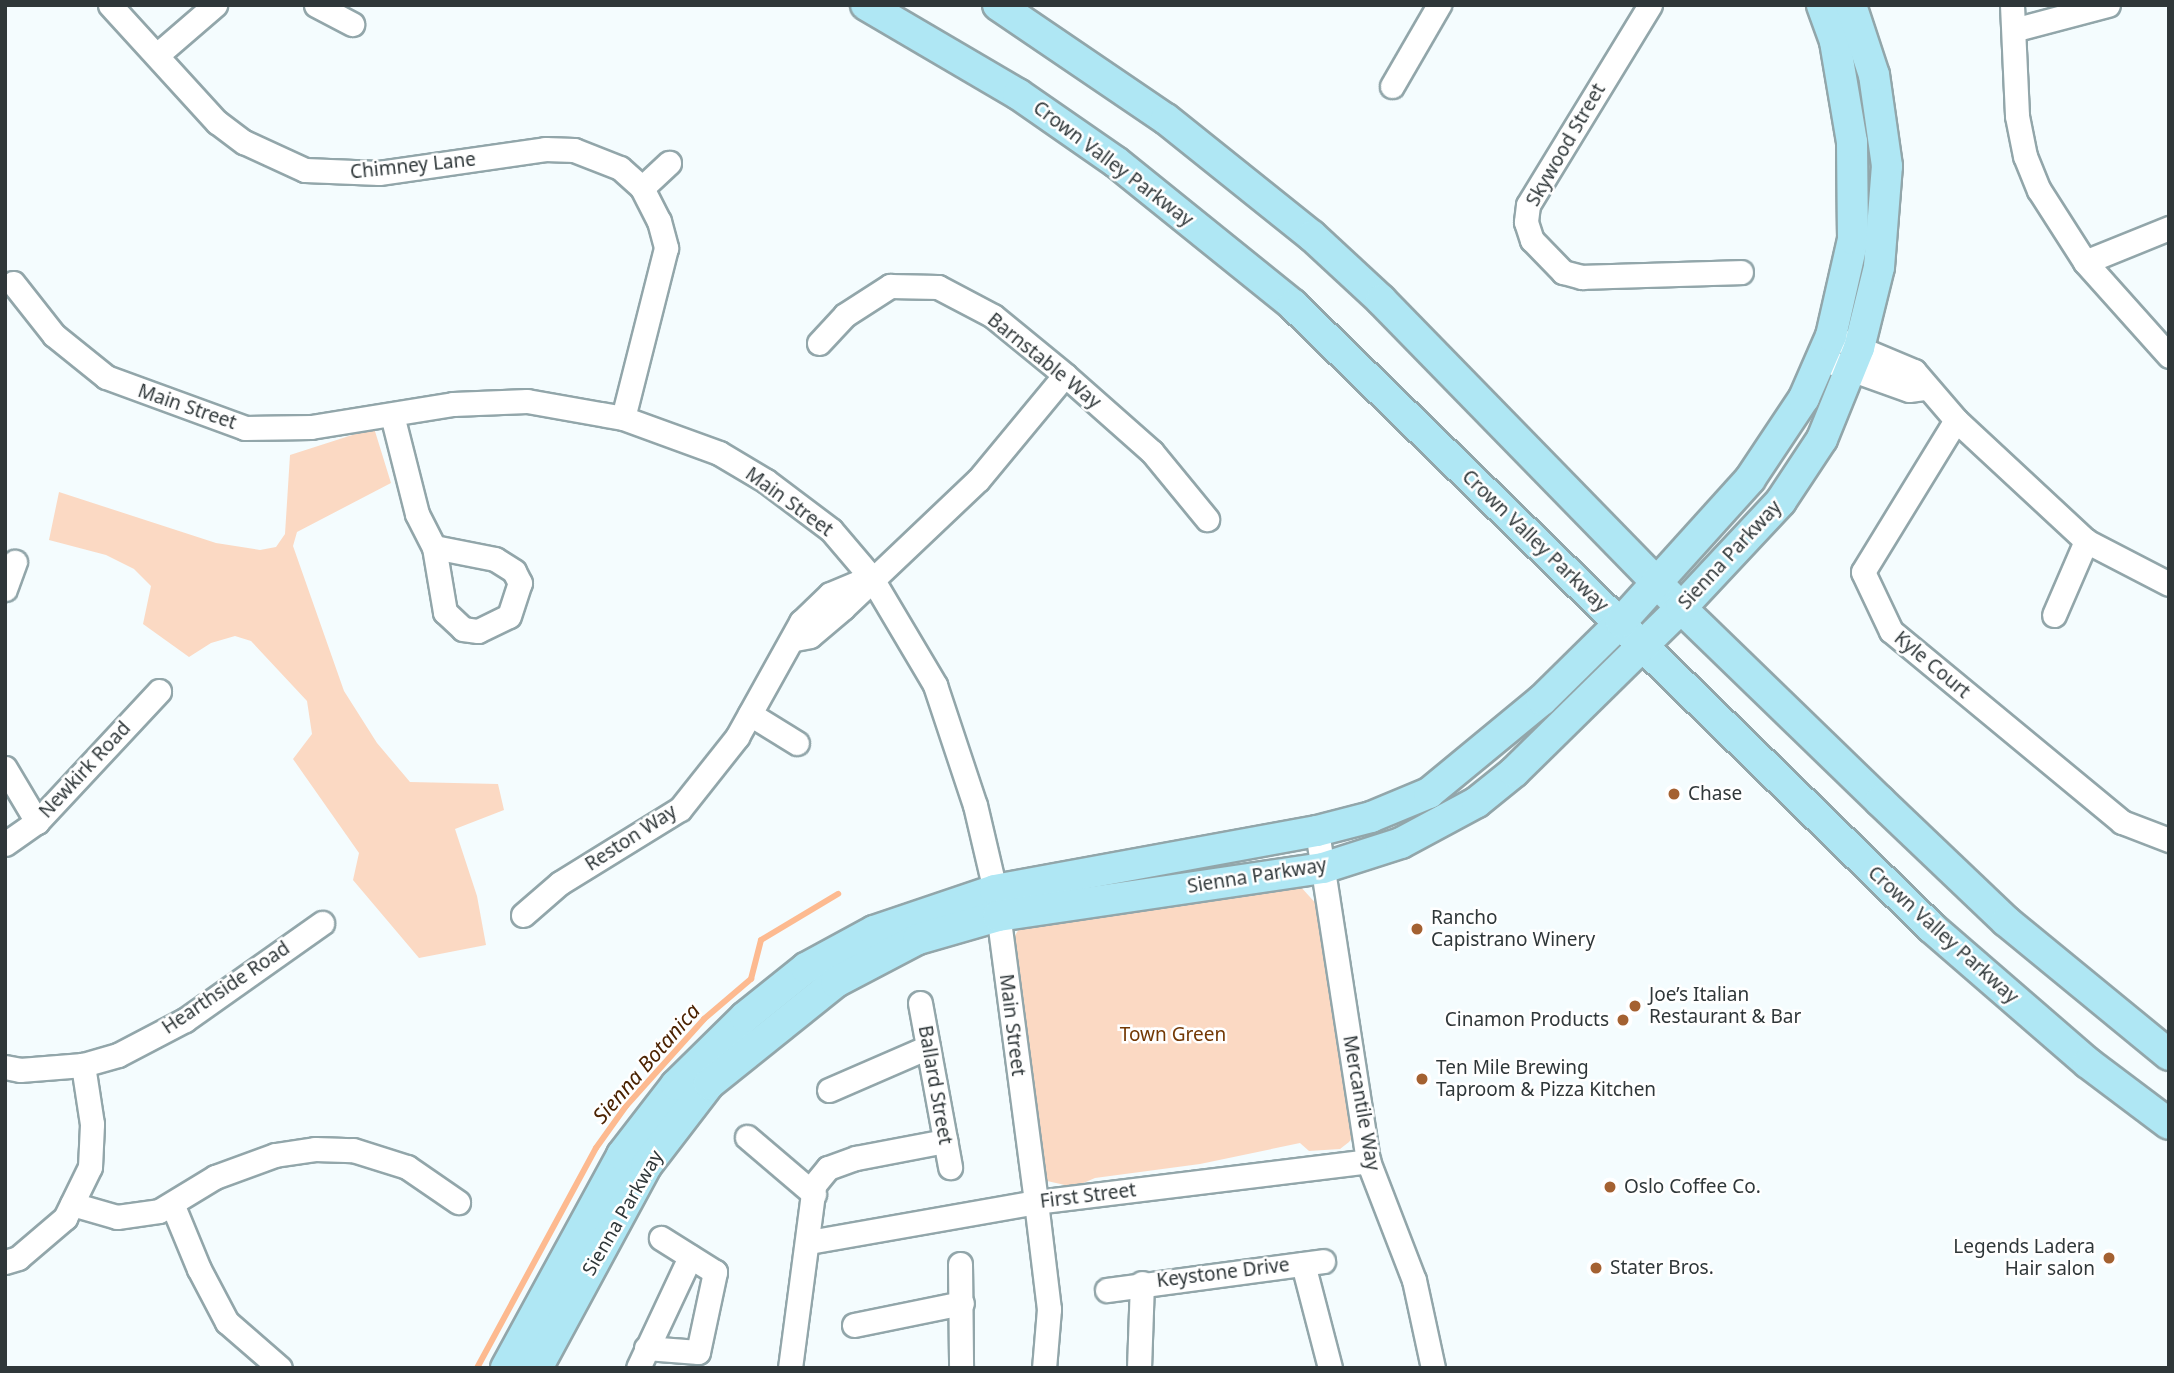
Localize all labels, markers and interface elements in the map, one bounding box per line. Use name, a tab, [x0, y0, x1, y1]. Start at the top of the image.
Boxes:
street label: Skywood Street	[1522, 80, 1610, 210]
street label: Crown Valley Parkway	[1029, 96, 1197, 232]
street label: Chimney Lane	[349, 148, 477, 184]
street label: Barnstable Way	[983, 308, 1105, 414]
street label: Main Street	[135, 380, 239, 434]
street label: Main Street	[741, 463, 837, 541]
street label: Crown Valley Parkway	[1457, 465, 1613, 617]
street label: Sienna Parkway	[1674, 496, 1786, 614]
street label: Kyle Court	[1889, 627, 1975, 703]
street label: Newkirk Road	[35, 717, 135, 823]
place label: Chase	[1688, 783, 1742, 805]
marker: Chase	[1666, 786, 1682, 802]
street label: Reston Way	[581, 800, 681, 876]
street label: Sienna Parkway	[1186, 854, 1328, 898]
street label: Crown Valley Parkway	[1863, 862, 2023, 1008]
place label: Rancho Capistrano Winery	[1431, 907, 1595, 951]
marker: Rancho Capistrano Winery	[1409, 921, 1425, 937]
street label: Hearthside Road	[158, 937, 294, 1039]
street label: Main Street	[994, 973, 1030, 1077]
place label: Joe’s Italian Restaurant & Bar	[1649, 984, 1801, 1028]
water label: Sienna Botanica	[587, 998, 705, 1128]
marker: Joe’s Italian Restaurant & Bar	[1627, 998, 1643, 1014]
place label: Cinamon Products	[1445, 1009, 1609, 1031]
marker: Cinamon Products	[1615, 1012, 1631, 1028]
street label: Ballard Street	[913, 1024, 957, 1146]
park label: Town Green	[1120, 1024, 1226, 1046]
street label: Mercantile Way	[1338, 1034, 1384, 1172]
place label: Ten Mile Brewing Taproom & Pizza Kitchen	[1436, 1057, 1656, 1101]
marker: Ten Mile Brewing Taproom & Pizza Kitchen	[1414, 1071, 1430, 1087]
street label: Sienna Parkway	[578, 1146, 668, 1280]
place label: Oslo Coffee Co.	[1624, 1176, 1761, 1198]
street label: First Street	[1039, 1179, 1137, 1213]
marker: Oslo Coffee Co.	[1602, 1179, 1618, 1195]
place label: Legends Ladera Hair salon	[1953, 1236, 2095, 1280]
marker: Legends Ladera Hair salon	[2101, 1250, 2117, 1266]
street label: Keystone Drive	[1155, 1254, 1291, 1292]
place label: Stater Bros.	[1610, 1257, 1714, 1279]
marker: Stater Bros.	[1588, 1260, 1604, 1276]

